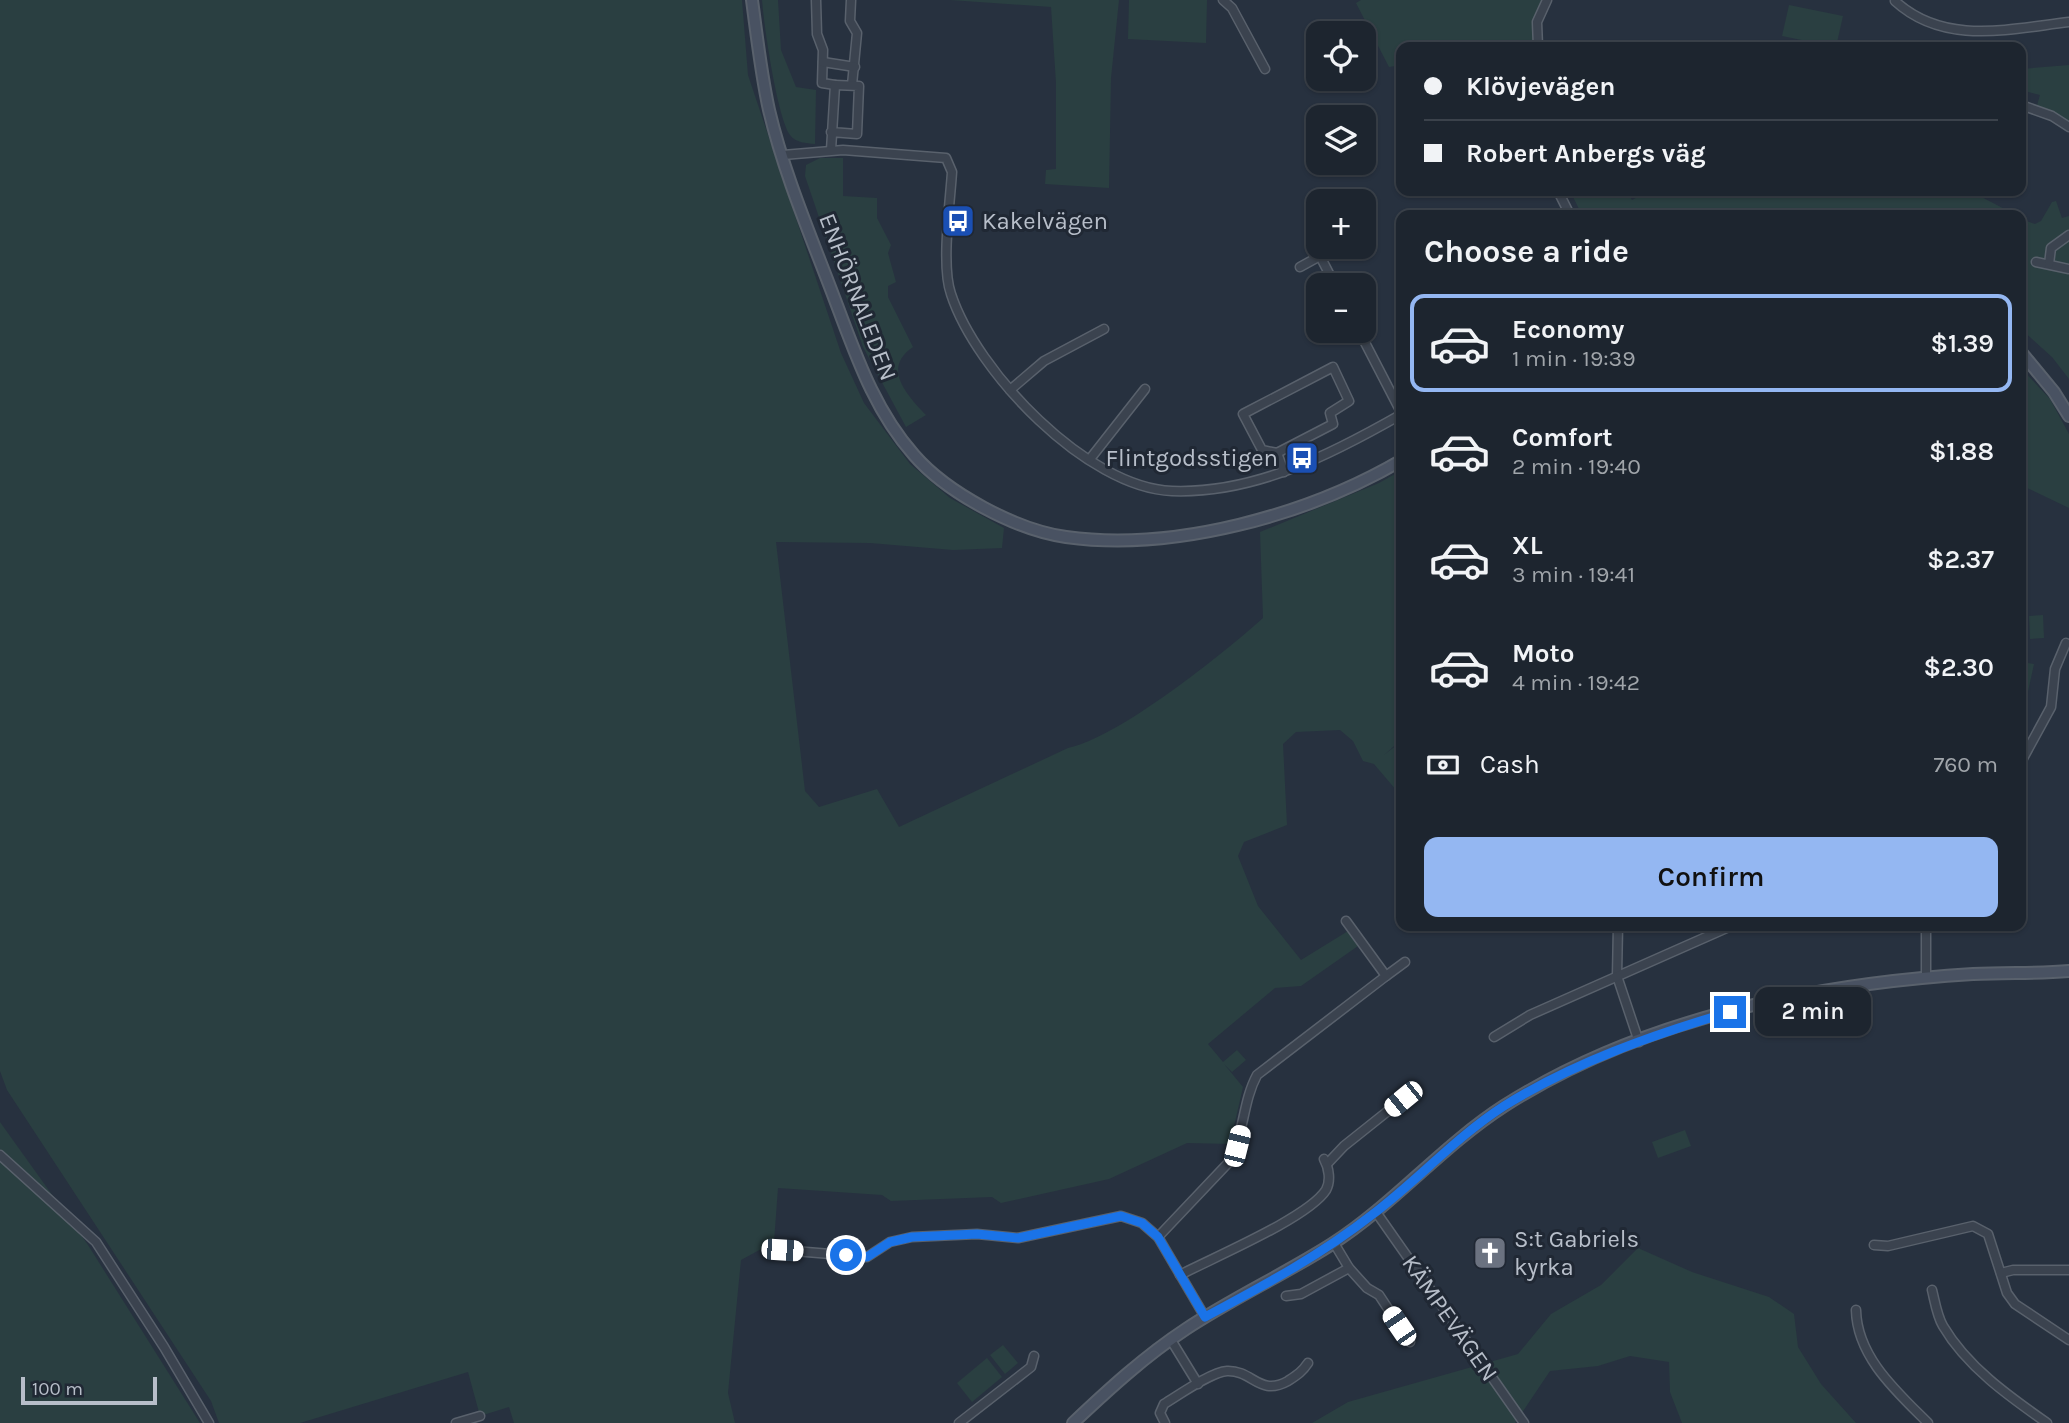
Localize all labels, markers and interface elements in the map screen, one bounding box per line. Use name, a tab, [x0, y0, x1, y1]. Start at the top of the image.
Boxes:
map controls	[1306, 21, 1376, 343]
button: locate	[1306, 21, 1376, 91]
text: Klövjevägen	[1466, 71, 1615, 102]
button: layers	[1306, 105, 1376, 175]
text: Robert Anbergs väg	[1466, 138, 1706, 169]
button: +	[1306, 189, 1376, 259]
bus stop icon: Kakelvägen	[939, 202, 977, 240]
place label: Kakelvägen	[982, 207, 1108, 235]
street label: ENHÖRNALEDEN	[813, 209, 903, 385]
text: Choose a ride	[1424, 233, 1629, 270]
button: −	[1306, 273, 1376, 343]
icon: car	[1428, 312, 1491, 375]
text: Economy	[1512, 314, 1624, 345]
text: $1.39	[1930, 328, 1994, 359]
text: 1 min · 19:39	[1512, 345, 1636, 372]
icon: car	[1428, 420, 1491, 483]
text: Comfort	[1512, 422, 1613, 453]
text: $1.88	[1929, 436, 1994, 467]
bus stop icon: Flintgodsstigen	[1283, 439, 1321, 477]
place label: Flintgodsstigen	[1105, 444, 1278, 472]
text: 2 min · 19:40	[1512, 453, 1641, 480]
icon: car	[1428, 528, 1491, 591]
text: XL	[1512, 530, 1543, 561]
text: $2.37	[1927, 544, 1994, 575]
text: 3 min · 19:41	[1512, 561, 1635, 588]
icon: car	[1428, 636, 1491, 699]
text: Moto	[1512, 638, 1574, 669]
text: $2.30	[1924, 652, 1994, 683]
text: 4 min · 19:42	[1512, 669, 1640, 696]
icon: cash	[1424, 746, 1462, 784]
text: Cash	[1480, 749, 1540, 780]
text: 760 m	[1933, 751, 1998, 778]
button: Confirm	[1424, 837, 1998, 917]
callout: 2 min	[1754, 988, 1870, 1036]
route end	[1714, 996, 1746, 1028]
text: 2 min	[1782, 998, 1844, 1025]
car	[1381, 1078, 1426, 1120]
car	[1222, 1123, 1253, 1169]
place label: S:t Gabriels kyrka	[1514, 1225, 1639, 1281]
church icon: S:t Gabriels kyrka	[1471, 1234, 1509, 1272]
car	[761, 1238, 804, 1262]
route start	[830, 1239, 862, 1271]
street label: KÄMPEVÄGEN	[1396, 1250, 1504, 1386]
car	[1379, 1303, 1420, 1349]
scale bar	[21, 1374, 158, 1406]
text: 100 m	[32, 1378, 83, 1400]

